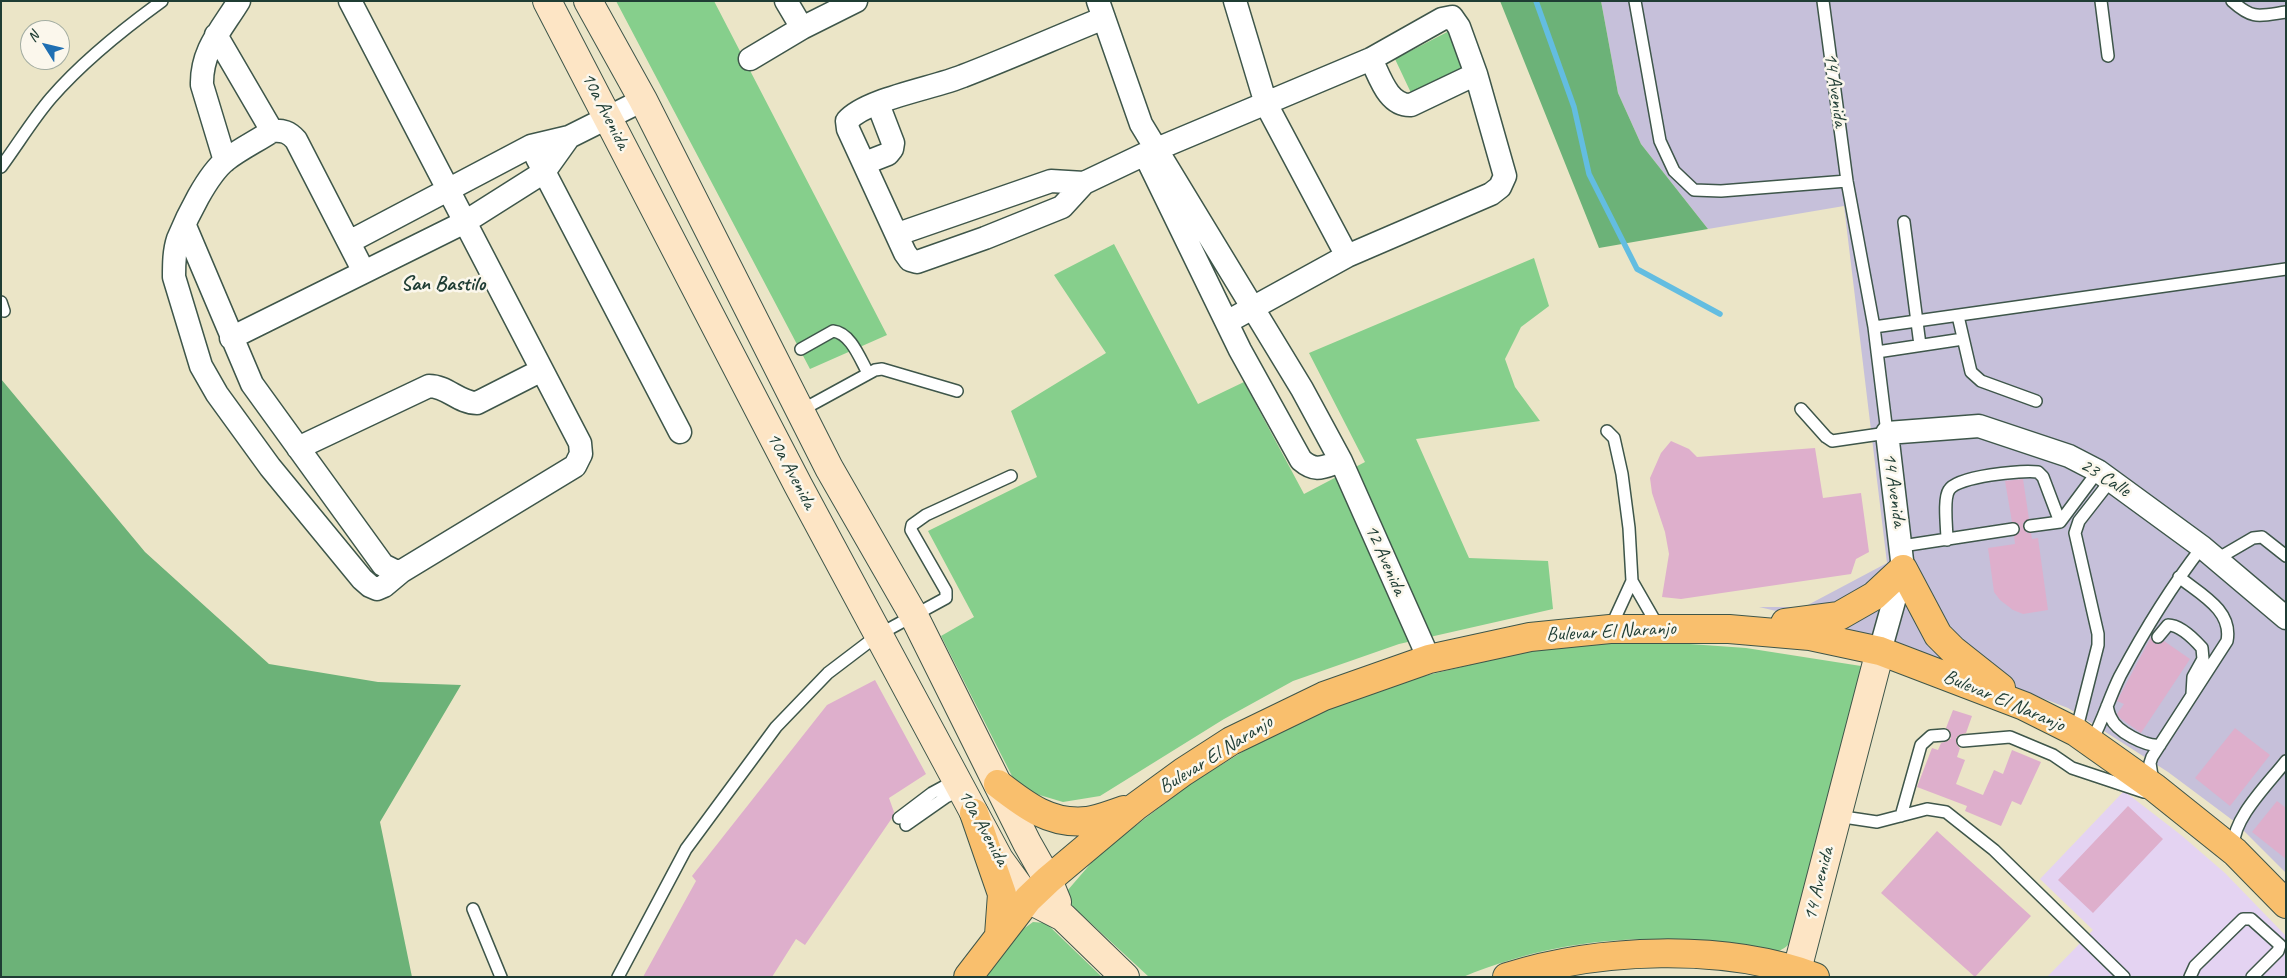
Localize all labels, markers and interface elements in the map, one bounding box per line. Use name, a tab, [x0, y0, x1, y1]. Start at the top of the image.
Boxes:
north arrow	[20, 20, 70, 70]
text: N	[24, 28, 43, 45]
street label: 14 Avenida	[1818, 51, 1852, 129]
street label: 10a Avenida	[575, 68, 635, 154]
district label: San Bastilo	[401, 271, 485, 297]
street label: 10a Avenida	[761, 429, 821, 513]
street label: 14 Avenida	[1877, 451, 1911, 529]
street label: 23 Calle	[2076, 453, 2134, 503]
street label: 12 Avenida	[1359, 521, 1411, 599]
street label: Bulevar El Naranjo	[1546, 617, 1676, 647]
street label: Bulevar El Naranjo	[1940, 665, 2068, 737]
street label: Bulevar El Naranjo	[1155, 710, 1277, 800]
street label: 10a Avenida	[952, 786, 1014, 870]
street label: 14 Avenida	[1798, 845, 1840, 923]

